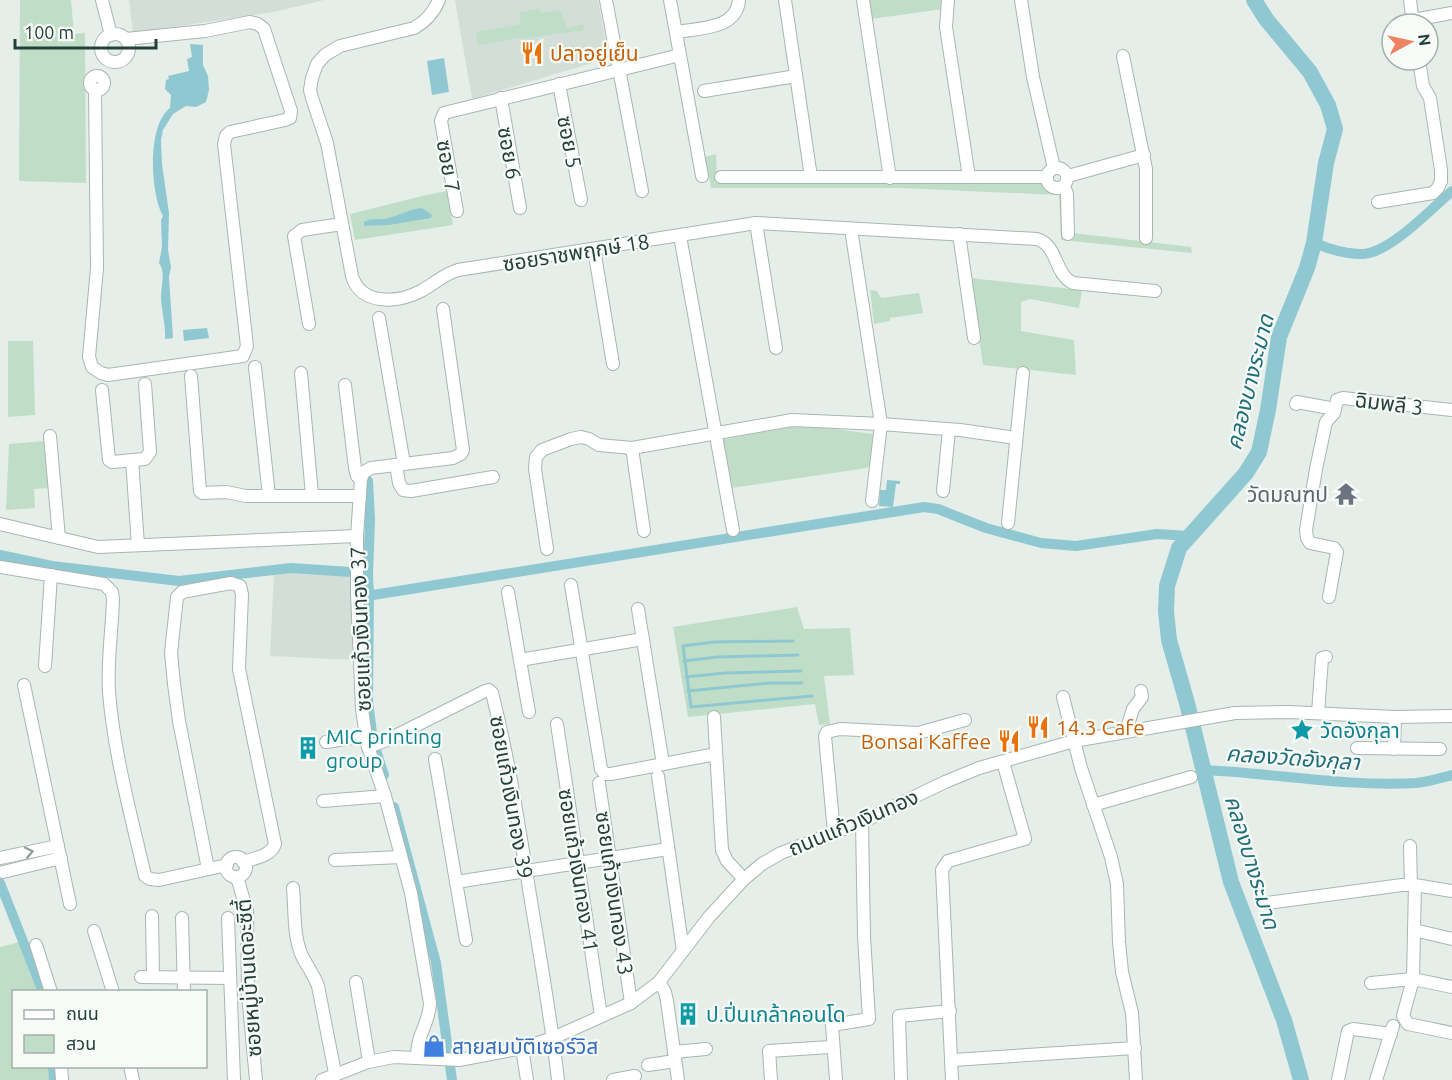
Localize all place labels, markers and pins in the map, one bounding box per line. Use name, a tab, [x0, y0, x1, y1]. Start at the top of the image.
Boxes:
restaurant icon: ปลาอยู่เย็น	[519, 40, 545, 66]
place label: ปลาอยู่เย็น	[550, 41, 639, 67]
temple icon: วัดมณฑป	[1333, 481, 1359, 507]
place label: วัดมณฑป	[1247, 482, 1328, 506]
restaurant icon: 14.3 Cafe	[1025, 714, 1051, 740]
place label: 14.3 Cafe	[1056, 715, 1145, 739]
place icon: วัดอังกุลา	[1289, 717, 1315, 743]
place label: วัดอังกุลา	[1320, 718, 1400, 744]
place label: MIC printing group	[326, 724, 442, 772]
restaurant icon: Bonsai Kaffee	[996, 728, 1022, 754]
place label: Bonsai Kaffee	[861, 729, 991, 753]
building icon: MIC printing group	[295, 735, 321, 761]
building icon: ป.ปิ่นเกล้าคอนโด	[675, 1001, 701, 1027]
place label: ป.ปิ่นเกล้าคอนโด	[706, 1001, 846, 1026]
shop icon: สายสมบัติเซอร์วิส	[421, 1033, 447, 1059]
place label: สายสมบัติเซอร์วิส	[452, 1034, 598, 1058]

